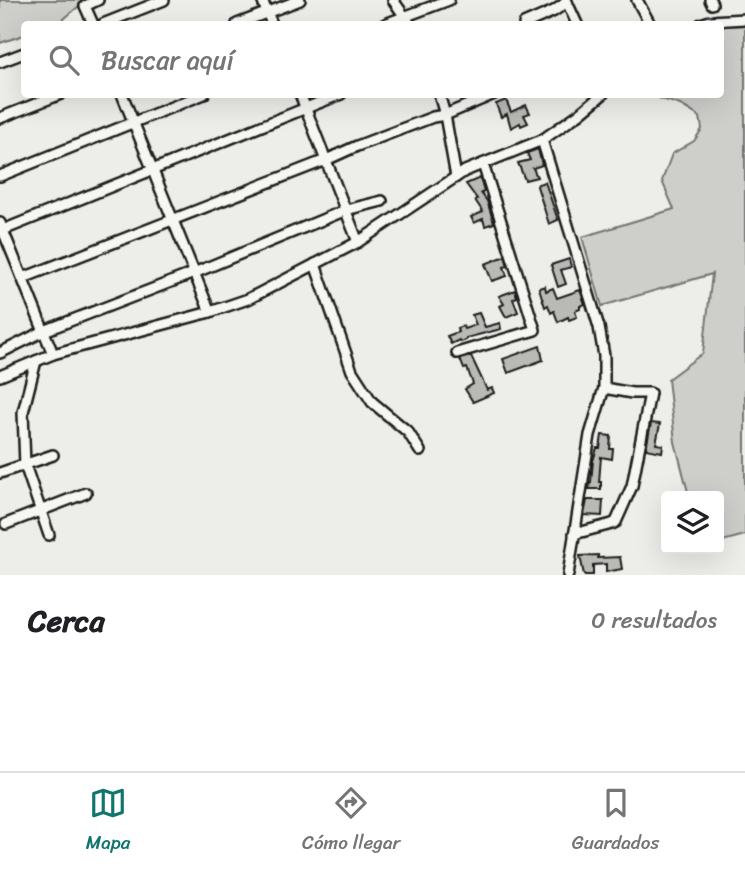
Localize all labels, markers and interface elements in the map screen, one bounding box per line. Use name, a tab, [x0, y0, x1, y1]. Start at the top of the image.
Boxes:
search box	[21, 21, 724, 98]
text: Buscar aquí	[101, 37, 234, 83]
icon: search	[45, 41, 83, 79]
map controls	[661, 491, 724, 554]
button: layers	[661, 491, 724, 554]
text: Cerca	[28, 594, 104, 648]
text: 0 resultados	[591, 600, 717, 641]
tab: Mapa	[86, 784, 130, 859]
tab: Cómo llegar	[302, 784, 400, 859]
tab: Guardados	[572, 784, 659, 859]

